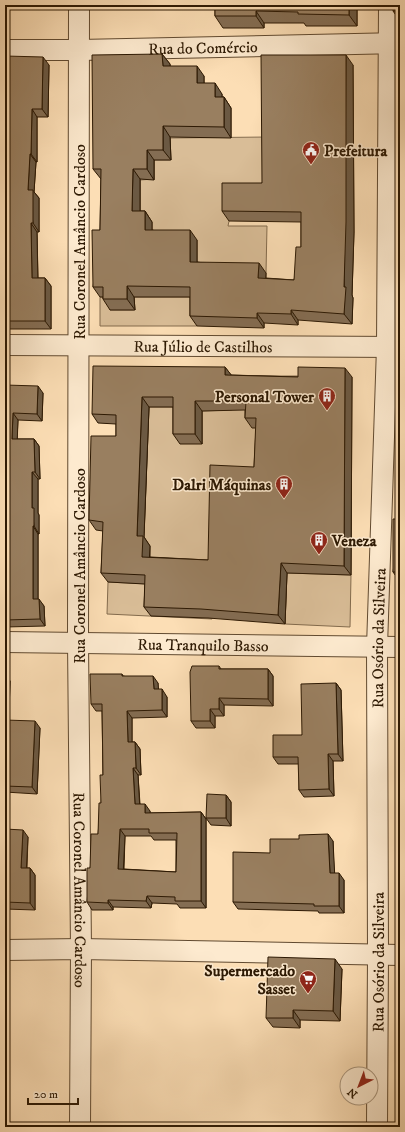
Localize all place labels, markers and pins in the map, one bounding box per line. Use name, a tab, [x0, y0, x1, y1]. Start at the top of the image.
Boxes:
public building icon: Prefeitura	[301, 140, 321, 165]
place label: Prefeitura	[324, 141, 388, 161]
building icon: Personal Tower	[317, 386, 337, 411]
place label: Personal Tower	[215, 387, 315, 407]
building icon: Dalri Máquinas	[274, 474, 294, 499]
place label: Dalri Máquinas	[172, 475, 272, 496]
building icon: Veneza	[309, 530, 329, 555]
place label: Veneza	[331, 531, 378, 551]
place label: Supermercado Sasset	[204, 961, 296, 999]
supermarket icon: Supermercado Sasset	[298, 969, 318, 994]

